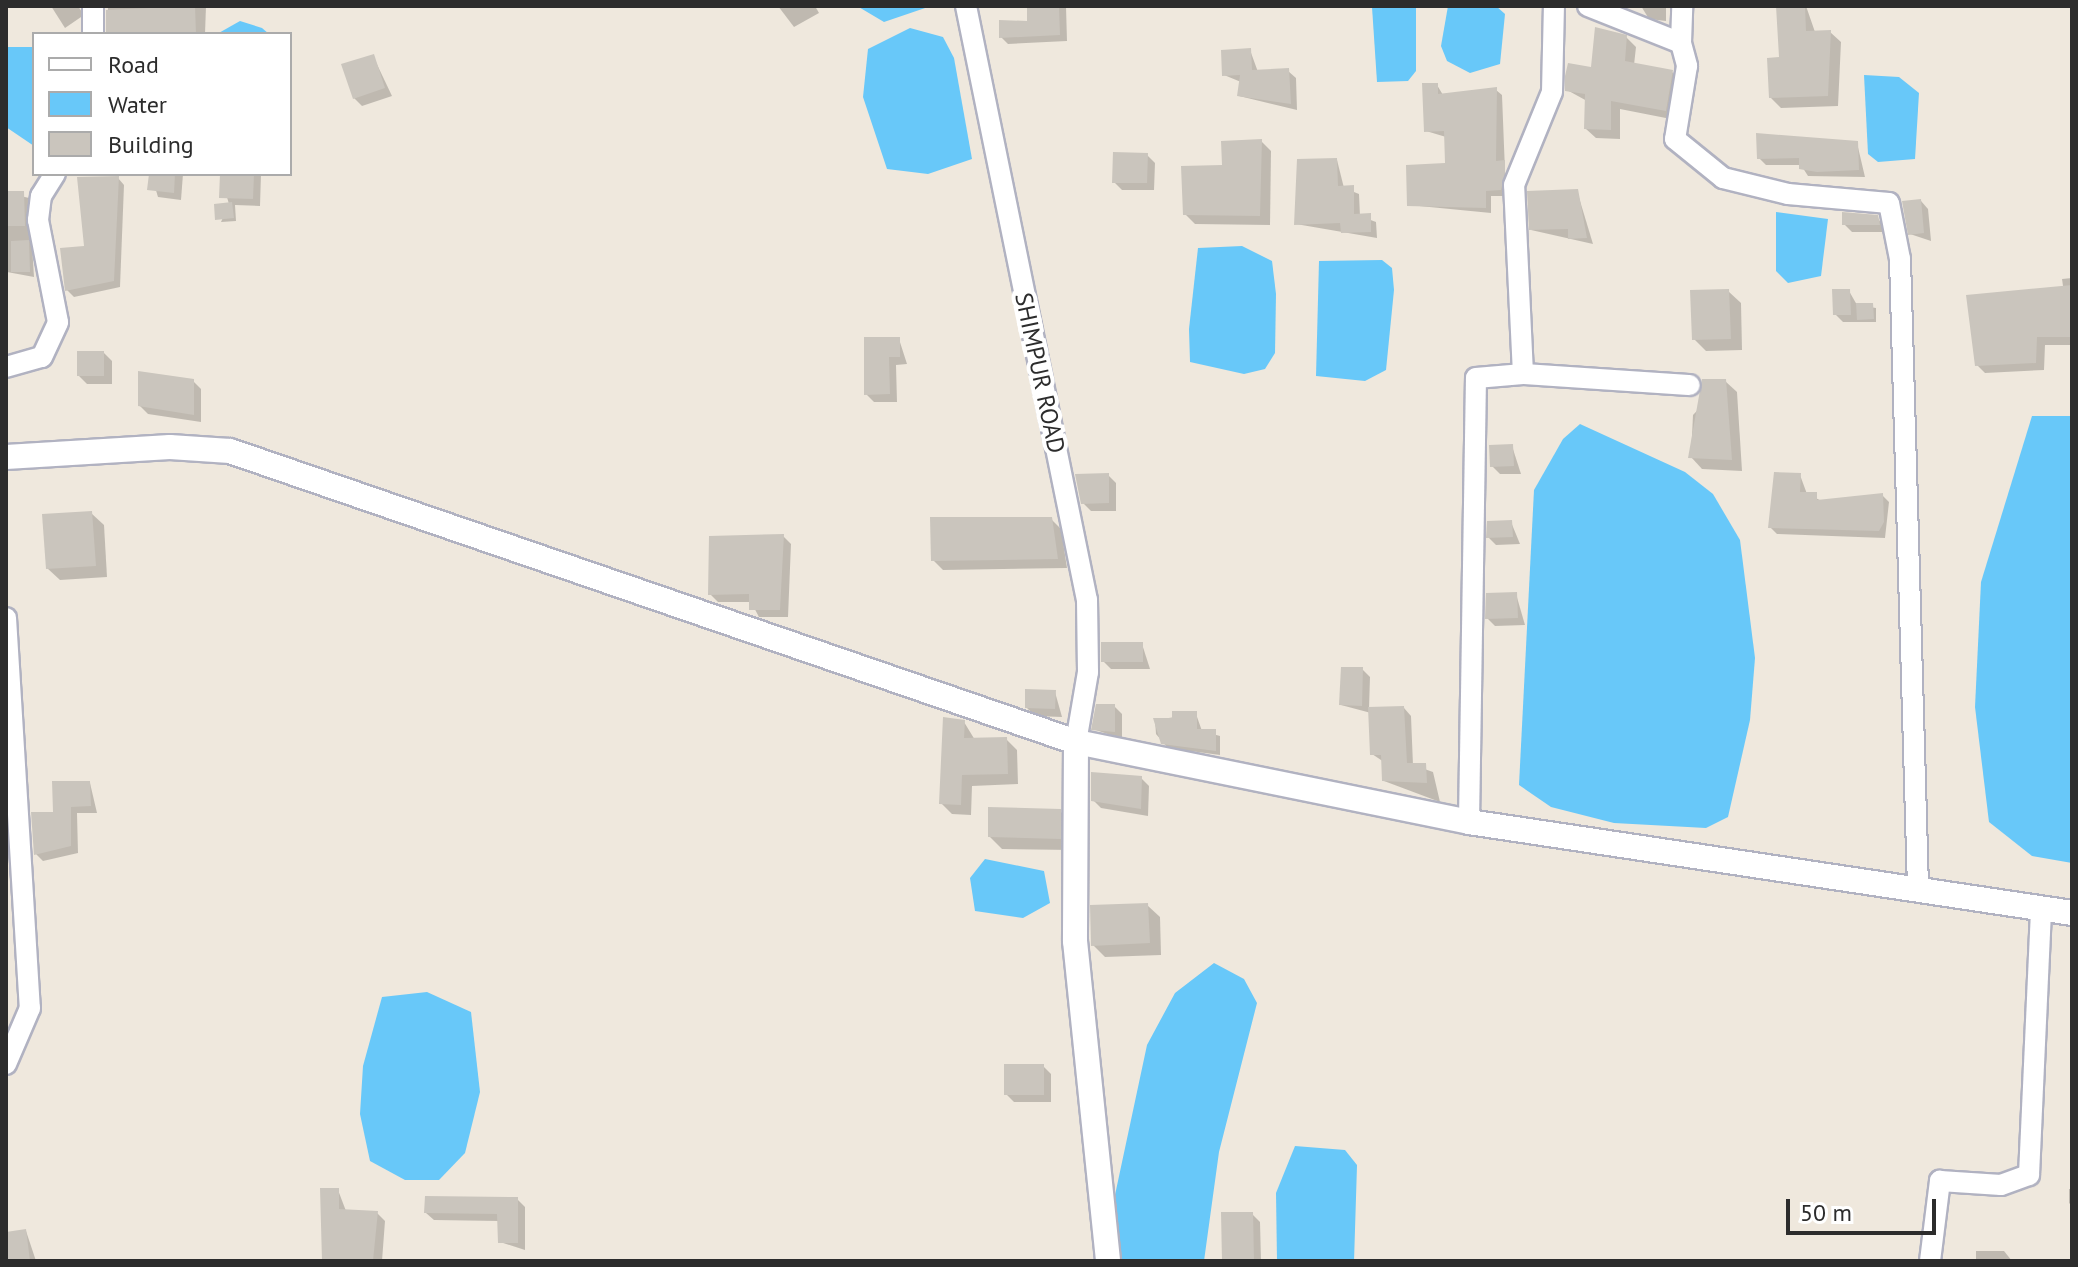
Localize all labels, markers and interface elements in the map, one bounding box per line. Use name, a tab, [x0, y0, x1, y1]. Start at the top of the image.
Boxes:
legend	[32, 32, 292, 176]
text: Road	[108, 49, 159, 80]
text: Water	[108, 89, 167, 120]
text: Building	[108, 129, 194, 160]
street label: SHIMPUR ROAD	[1009, 290, 1071, 456]
scale bar	[1790, 1183, 1940, 1233]
text: 50 m	[1800, 1197, 1852, 1228]

